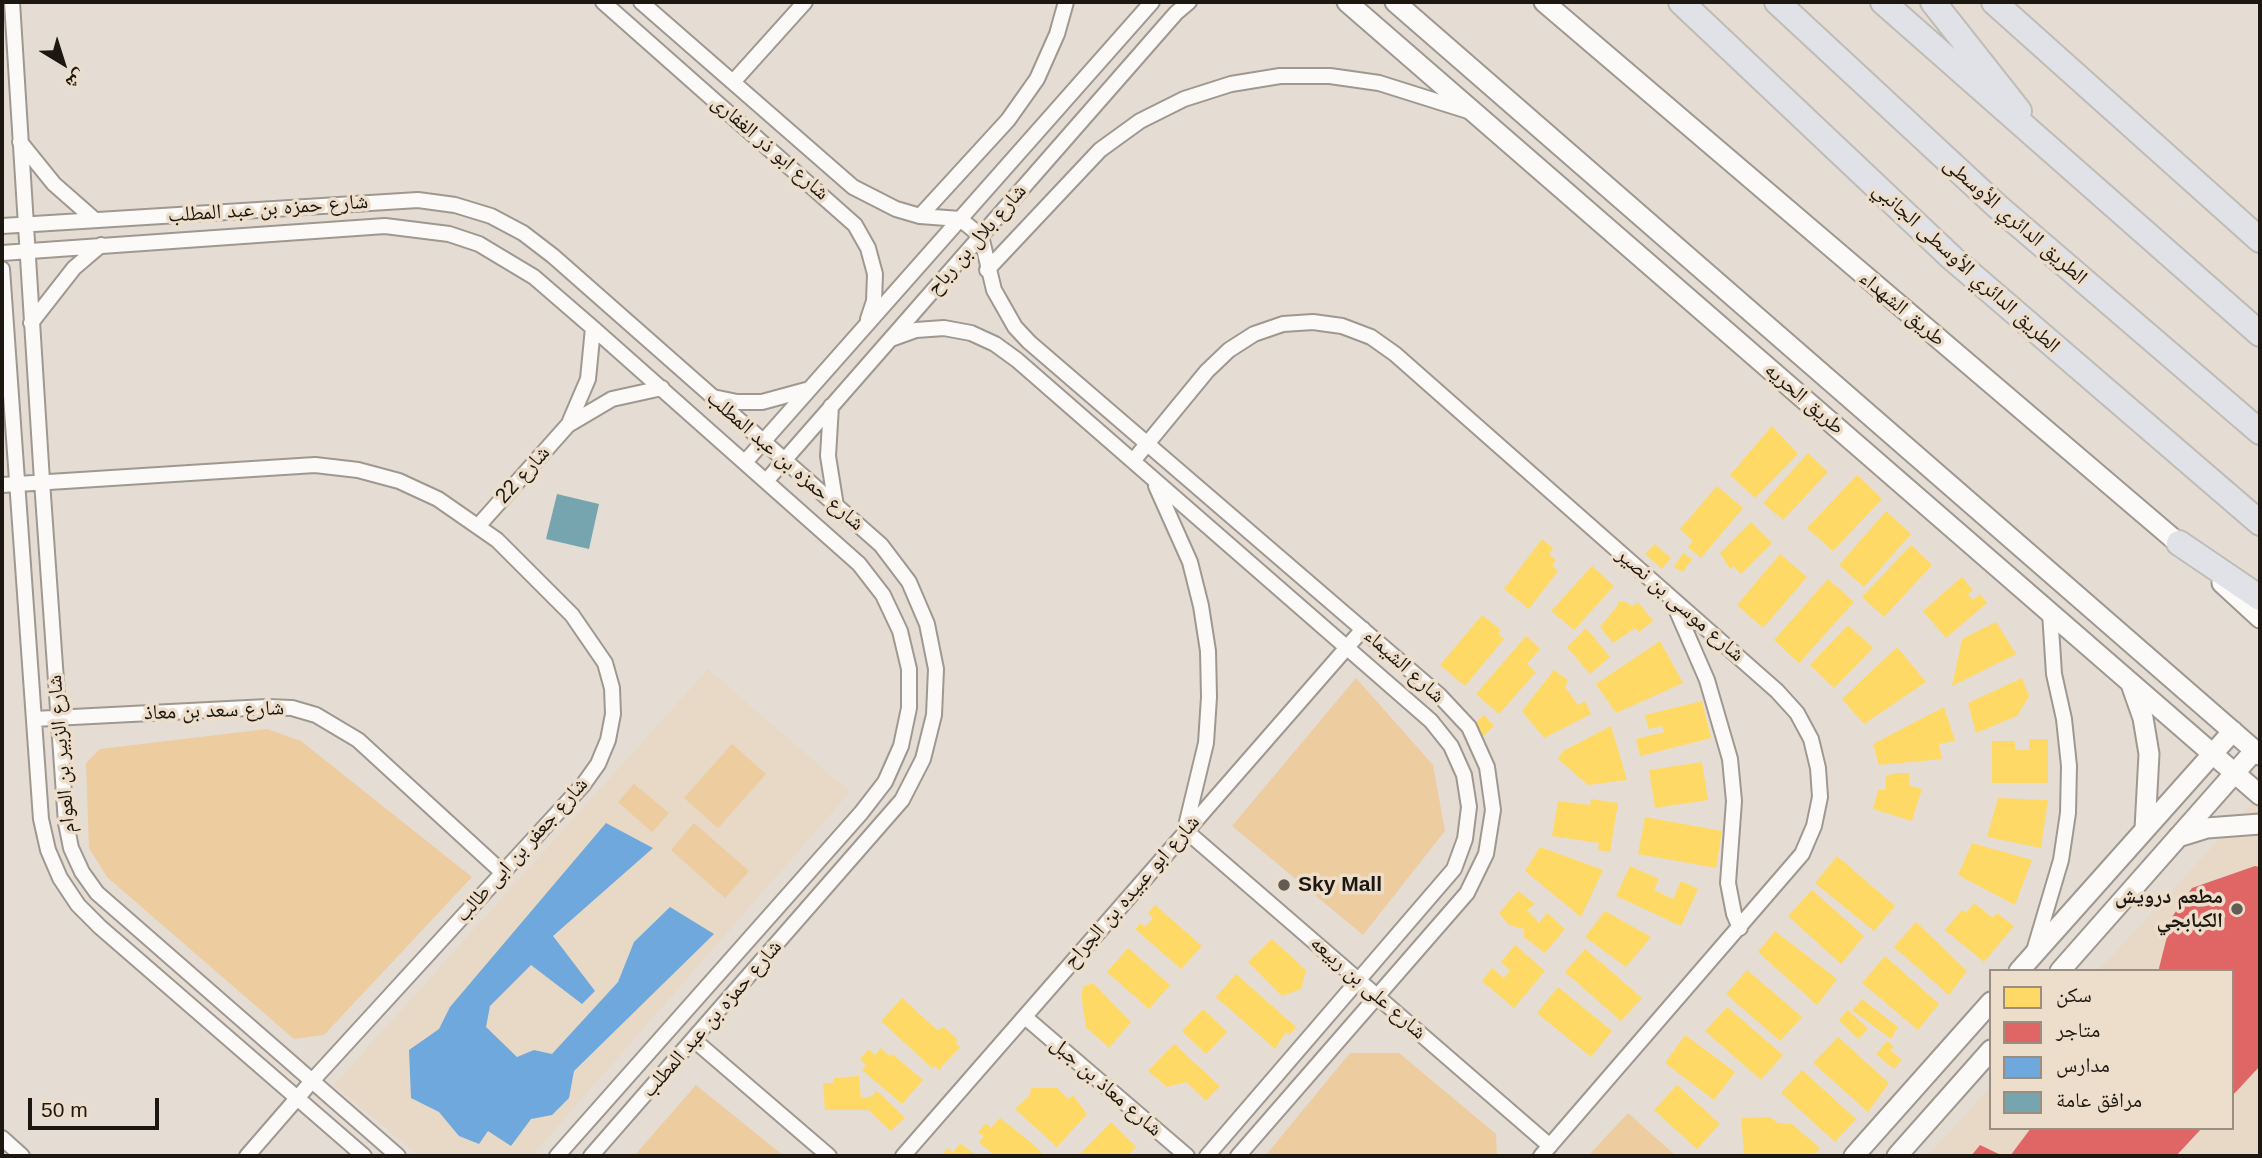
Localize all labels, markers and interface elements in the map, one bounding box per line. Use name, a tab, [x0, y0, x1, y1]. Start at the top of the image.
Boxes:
north arrow	[28, 28, 98, 98]
text: ش	[62, 65, 91, 94]
street label: شارع ابو ذر الغفارى	[706, 90, 834, 206]
street label: الطريق الدائري الأوسطى	[1938, 152, 2092, 290]
street label: الطريق الدائري الأوسطى الجانبي	[1867, 177, 2065, 359]
street label: شارع بلال بن رباح	[922, 179, 1032, 301]
street label: شارع حمزه بن عبد المطلب	[167, 189, 369, 229]
street label: طريق الشهداء	[1854, 266, 1950, 352]
street label: طريق الحريه	[1759, 358, 1849, 440]
street label: شارع حمزه بن عبد المطلب	[701, 386, 869, 536]
street label: شارع 22	[491, 441, 555, 509]
street label: شارع موسى بن نصير	[1611, 543, 1749, 667]
street label: شارع الشيماء	[1358, 623, 1450, 709]
street label: شارع الزبير بن العوام	[43, 674, 81, 834]
street label: شارع سعد بن معاذ	[143, 696, 285, 726]
street label: شارع جعفر بن ابى طالب	[450, 772, 594, 928]
street label: شارع ابو عبيده بن الجراح	[1059, 810, 1205, 974]
place label: Sky Mall	[1298, 872, 1382, 898]
marker: Sky Mall	[1276, 877, 1292, 893]
place label: مطعم درويش الكبابجي	[2115, 884, 2223, 934]
marker: مطعم درويش الكبابجي	[2229, 901, 2245, 917]
street label: شارع على بن ربيعه	[1305, 931, 1431, 1045]
street label: شارع حمزه بن عبد المطلب	[637, 935, 787, 1103]
legend	[1989, 969, 2234, 1130]
text: سكن	[2056, 983, 2092, 1006]
text: متاجر	[2056, 1018, 2100, 1041]
street label: شارع معاذ بن جبل	[1045, 1032, 1167, 1142]
text: مدارس	[2056, 1053, 2110, 1076]
scale bar	[32, 1084, 163, 1128]
text: مرافق عامة	[2056, 1088, 2142, 1111]
text: 50 m	[41, 1098, 88, 1121]

